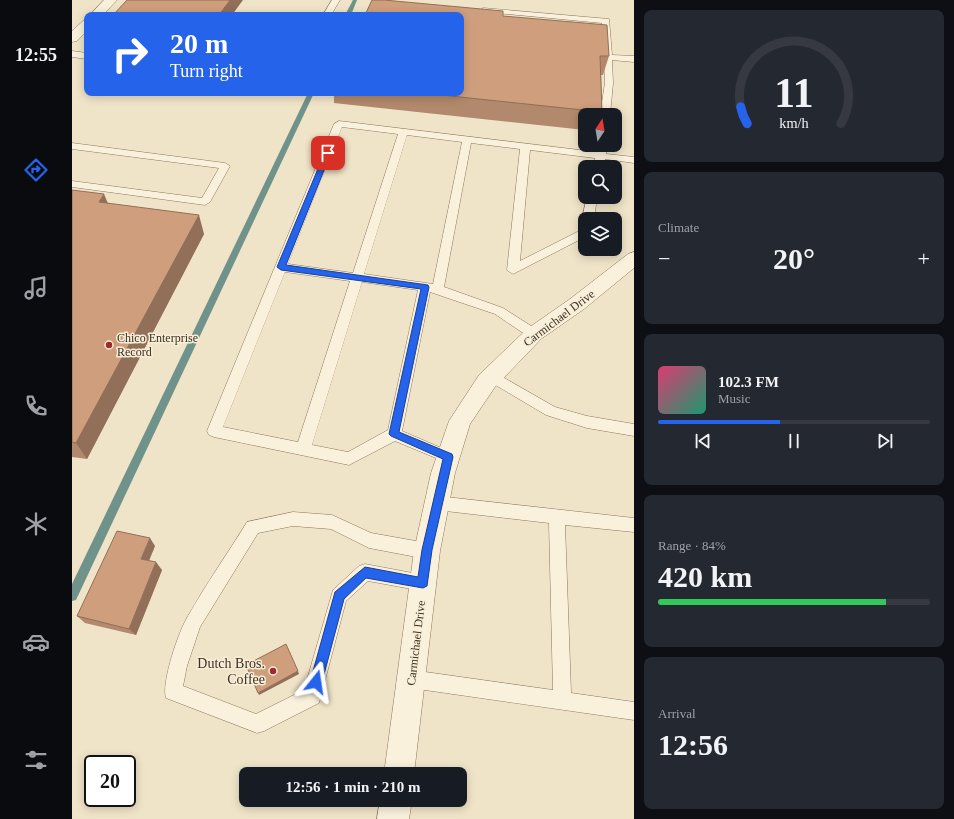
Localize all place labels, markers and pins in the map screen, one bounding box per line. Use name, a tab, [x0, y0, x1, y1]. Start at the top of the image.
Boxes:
pin	[311, 136, 345, 170]
place label: Chico Enterprise Record	[117, 331, 198, 359]
marker: Chico Enterprise Record	[104, 340, 114, 350]
place label: Dutch Bros. Coffee	[197, 656, 265, 687]
marker: Dutch Bros. Coffee	[268, 666, 278, 676]

